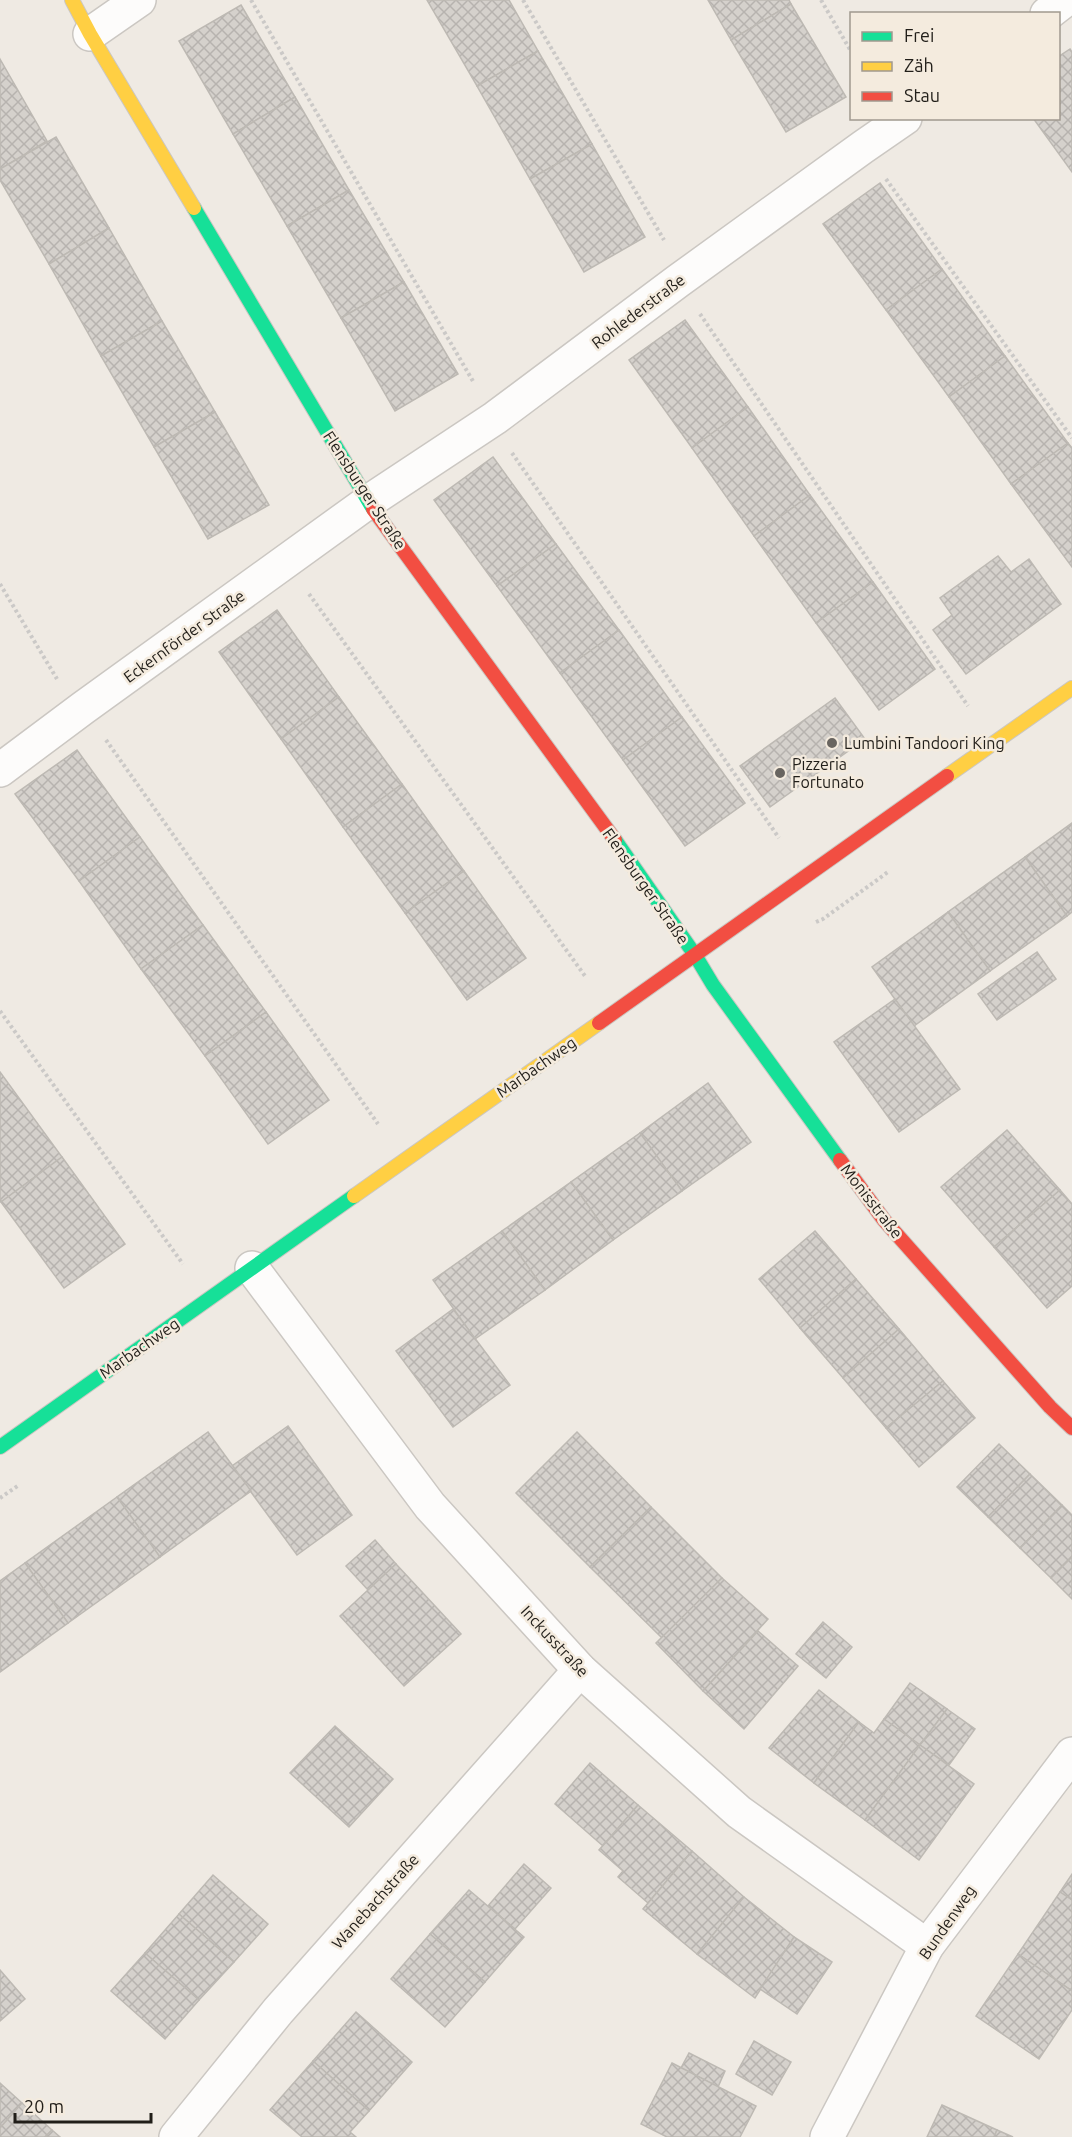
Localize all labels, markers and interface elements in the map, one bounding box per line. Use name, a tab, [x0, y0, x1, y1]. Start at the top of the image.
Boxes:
legend	[850, 12, 1060, 120]
text: Frei	[904, 25, 934, 45]
text: Zäh	[904, 55, 934, 75]
text: Stau	[904, 85, 940, 105]
street label: Rohlederstraße	[588, 270, 688, 352]
street label: Flensburger Straße	[320, 428, 410, 552]
street label: Eckernförder Straße	[120, 586, 248, 686]
place label: Lumbini Tandoori King	[844, 734, 1005, 752]
marker: Lumbini Tandoori King	[825, 736, 839, 750]
place label: Pizzeria Fortunato	[792, 755, 864, 791]
marker: Pizzeria Fortunato	[773, 766, 787, 780]
street label: Flensburger Straße	[599, 825, 693, 947]
street label: Marbachweg	[493, 1033, 579, 1101]
street label: Monisstraße	[837, 1160, 907, 1242]
street label: Marbachweg	[96, 1314, 182, 1382]
street label: Inckusstraße	[517, 1602, 593, 1680]
street label: Wanebachstraße	[328, 1850, 422, 1952]
street label: Bundenweg	[915, 1882, 979, 1962]
scale bar	[15, 2086, 152, 2124]
text: 20 m	[24, 2096, 64, 2116]

